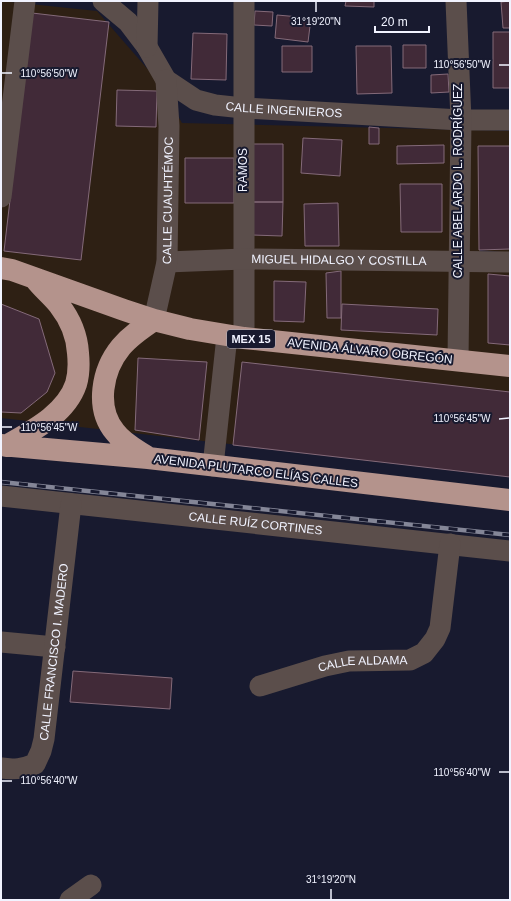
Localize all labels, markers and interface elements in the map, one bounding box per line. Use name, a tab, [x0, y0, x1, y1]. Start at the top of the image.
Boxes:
scale bar	[375, 8, 429, 34]
text: 20 m	[381, 15, 408, 29]
text: 31°19'20"N	[291, 16, 341, 27]
text: 110°56'50"W	[433, 59, 491, 70]
text: 110°56'50"W	[20, 68, 78, 79]
street label: CALLE ABELARDO L. RODRÍGUEZ	[450, 84, 465, 278]
street label: CALLE INGENIEROS	[225, 99, 343, 120]
street label: CALLE CUAUHTÉMOC	[160, 136, 176, 264]
street label: RAMOS	[236, 148, 250, 192]
street label: MIGUEL HIDALGO Y COSTILLA	[251, 252, 427, 268]
road number: MEX 15	[227, 330, 275, 348]
street label: AVENIDA ÁLVARO OBREGÓN	[287, 334, 453, 367]
text: 110°56'45"W	[433, 413, 491, 424]
text: 110°56'45"W	[20, 422, 78, 433]
street label: AVENIDA PLUTARCO ELÍAS CALLES	[153, 451, 359, 490]
street label: CALLE RUÍZ CORTINES	[188, 509, 323, 538]
street label: CALLE FRANCISCO I. MADERO	[37, 563, 71, 741]
street label: CALLE ALDAMA	[316, 653, 408, 675]
text: 110°56'40"W	[433, 767, 491, 778]
text: 110°56'40"W	[20, 775, 78, 786]
text: 31°19'20"N	[306, 874, 356, 885]

